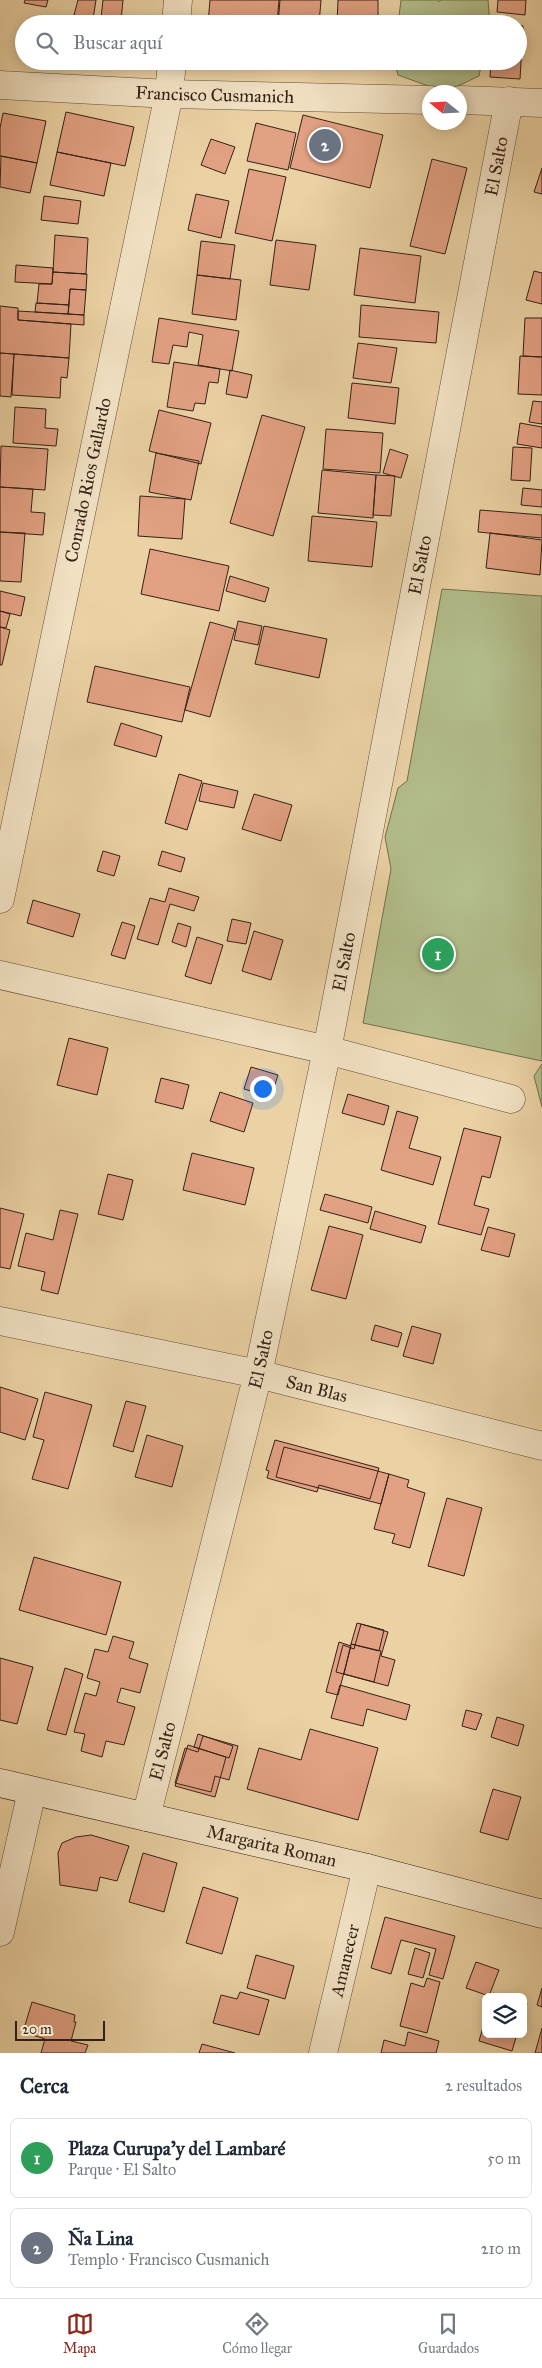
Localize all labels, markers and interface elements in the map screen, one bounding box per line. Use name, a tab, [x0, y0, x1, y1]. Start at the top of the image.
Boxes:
search box	[15, 15, 527, 70]
icon: search	[33, 29, 61, 57]
text: Buscar aquí	[73, 31, 162, 54]
street label: Francisco Cusmanich	[135, 81, 294, 108]
north arrow	[422, 85, 467, 130]
pin: 2	[309, 126, 341, 164]
street label: El Salto	[480, 135, 513, 198]
street label: Conrado Rios Gallardo	[60, 396, 116, 565]
street label: El Salto	[404, 533, 436, 597]
street label: El Salto	[327, 930, 360, 993]
pin: 1	[422, 935, 454, 973]
your location	[250, 1076, 276, 1102]
street label: El Salto	[244, 1328, 278, 1391]
street label: San Blas	[284, 1371, 350, 1407]
street label: El Salto	[145, 1719, 181, 1783]
street label: Margarita Roman	[205, 1820, 339, 1872]
street label: Amanecer	[325, 1922, 364, 2000]
map controls	[482, 1993, 527, 2038]
button: layers	[482, 1993, 527, 2038]
scale bar	[15, 2018, 105, 2041]
text: 20 m	[22, 2021, 52, 2038]
text: Cerca	[20, 2073, 69, 2099]
text: 2 resultados	[445, 2076, 522, 2095]
text: Plaza Curupa'y del Lambaré	[68, 2137, 285, 2160]
text: 1	[34, 2149, 40, 2168]
text: 50 m	[487, 2149, 521, 2168]
text: Parque · El Salto	[68, 2160, 176, 2179]
text: Ña Lina	[68, 2227, 133, 2250]
text: 2	[33, 2239, 41, 2258]
text: 210 m	[481, 2239, 521, 2258]
text: Templo · Francisco Cusmanich	[68, 2250, 269, 2269]
tab: Mapa	[63, 2310, 96, 2357]
tab: Cómo llegar	[222, 2310, 292, 2357]
tab: Guardados	[418, 2310, 479, 2357]

